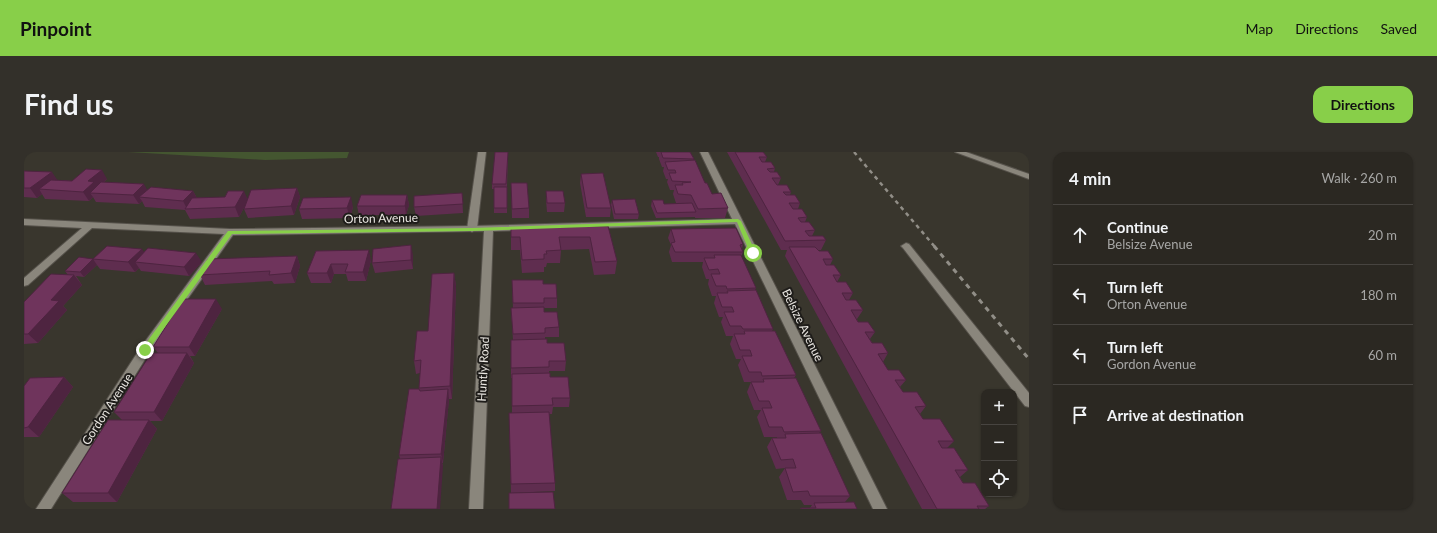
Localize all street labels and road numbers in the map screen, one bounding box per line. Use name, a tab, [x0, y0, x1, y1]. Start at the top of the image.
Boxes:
street label: Orton Avenue	[344, 210, 418, 226]
street label: Belsize Avenue	[779, 286, 827, 364]
street label: Huntly Road	[474, 336, 492, 402]
street label: Gordon Avenue	[78, 370, 136, 448]

